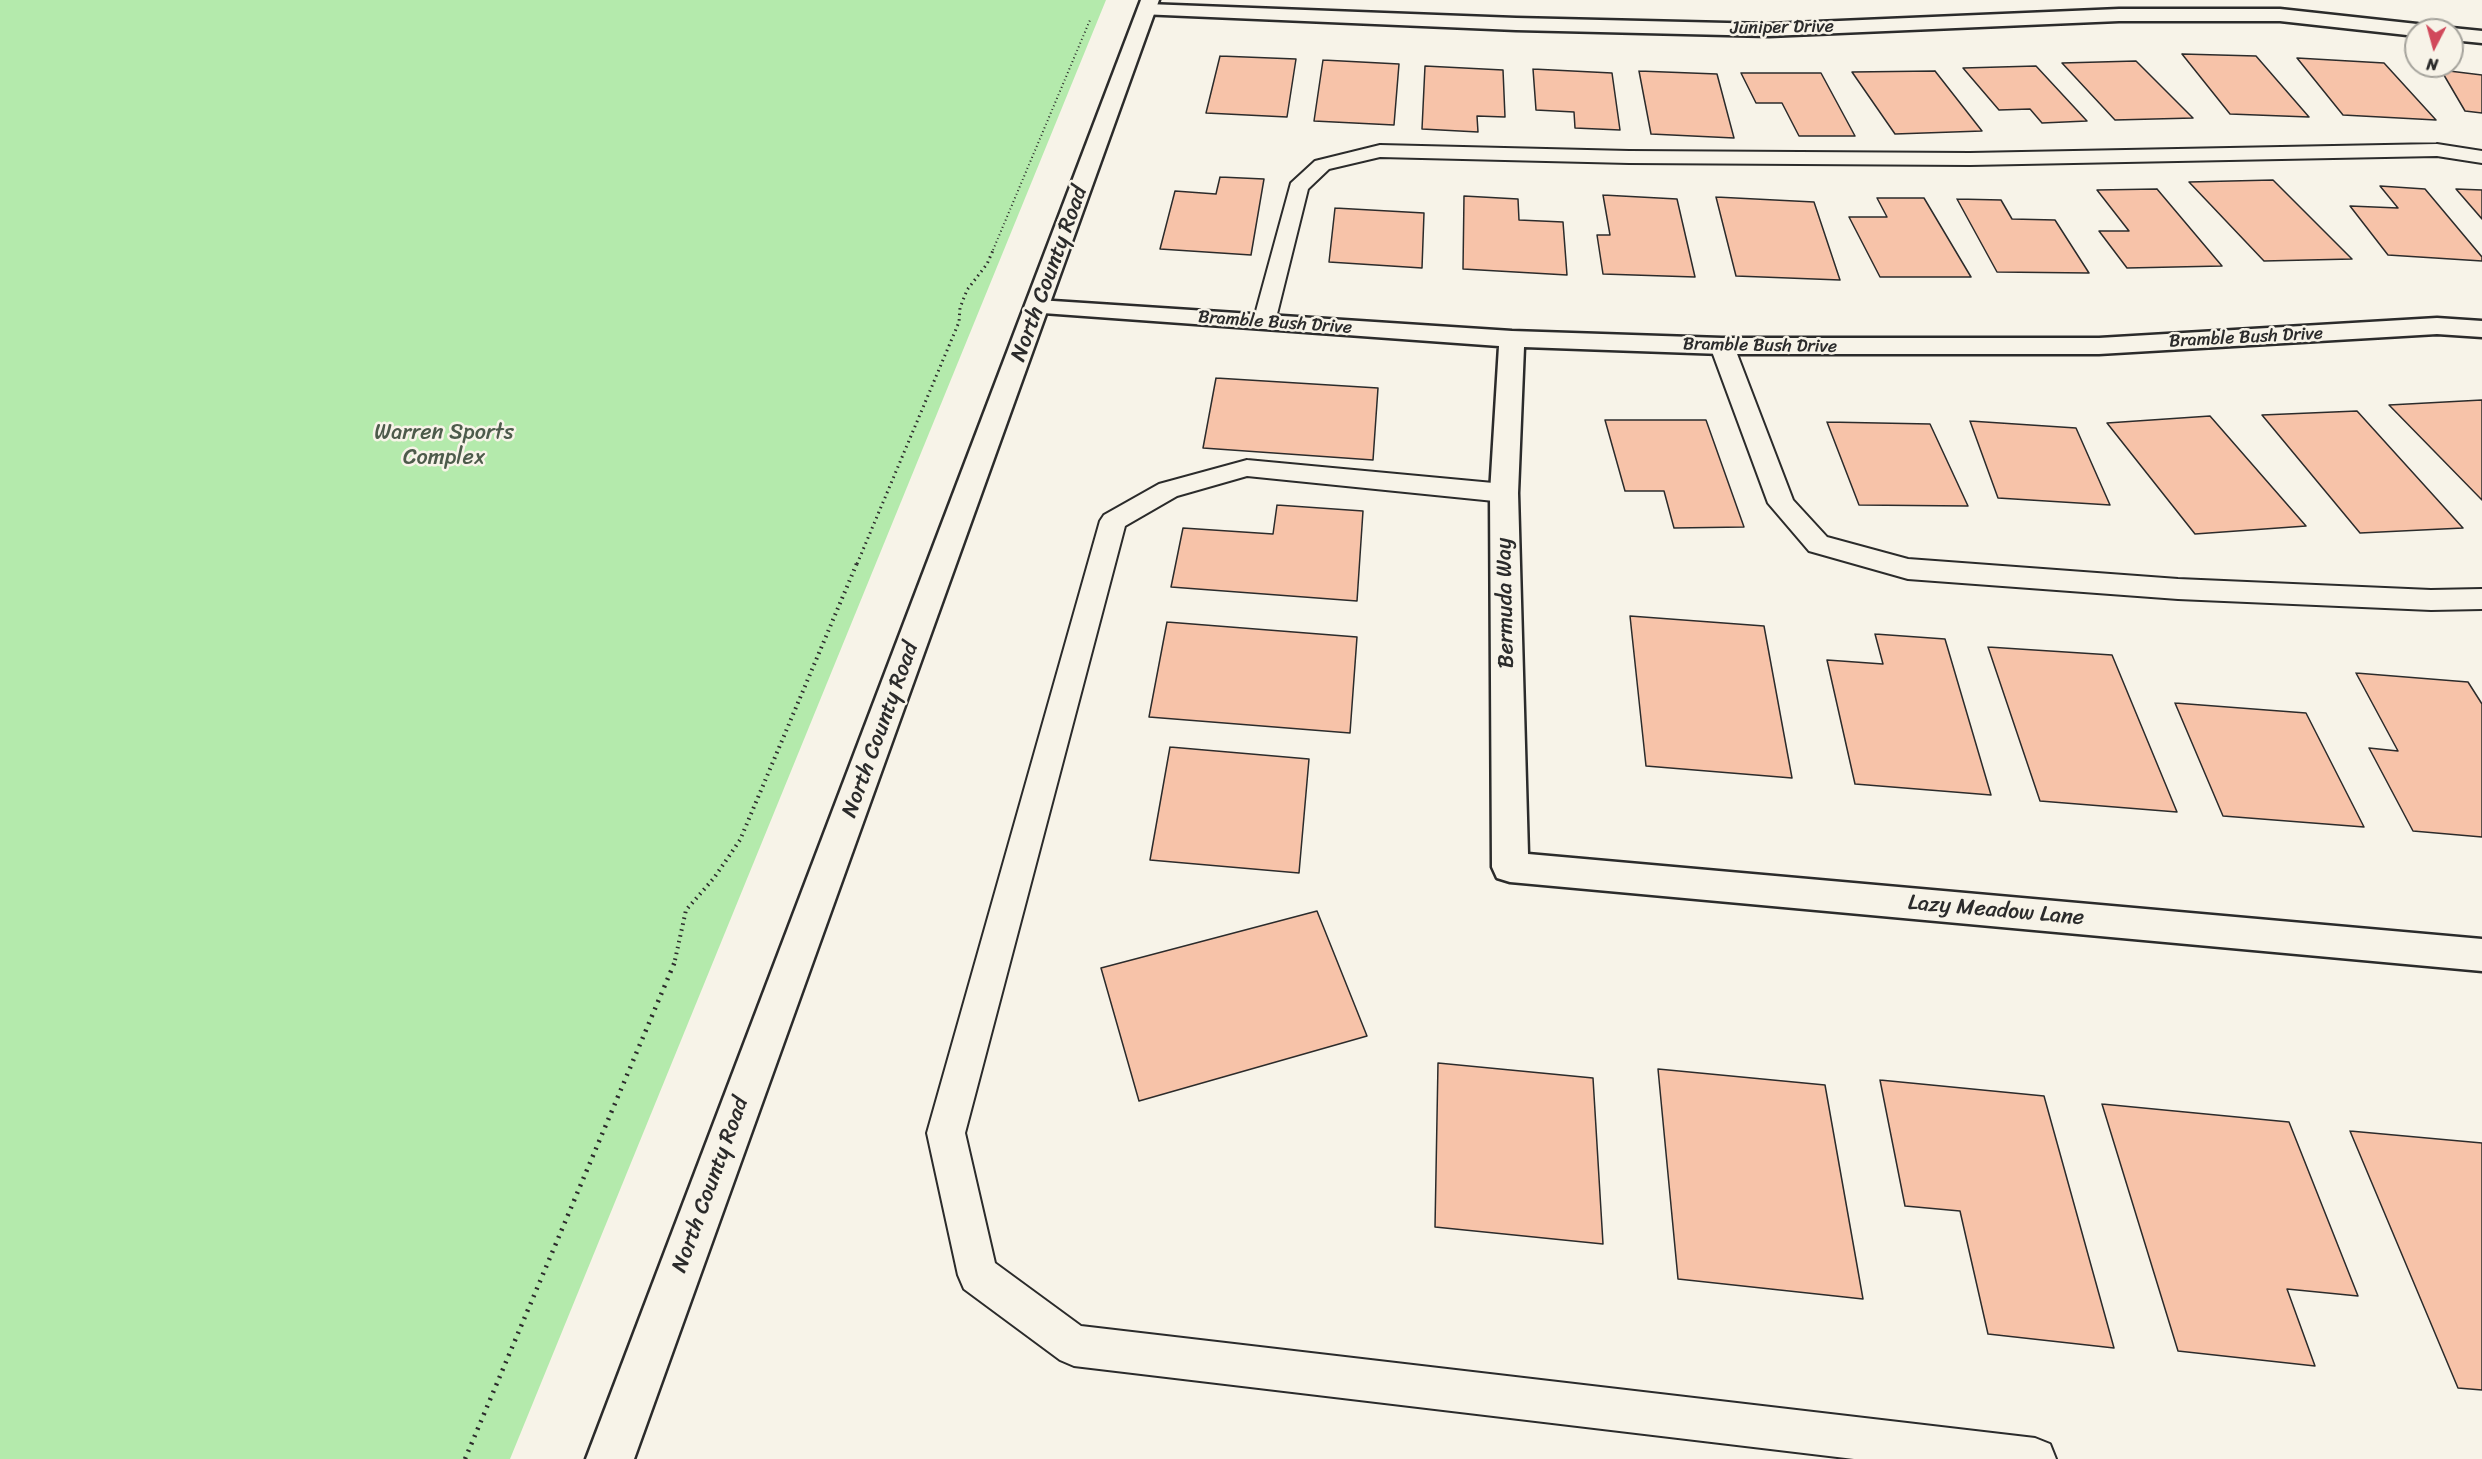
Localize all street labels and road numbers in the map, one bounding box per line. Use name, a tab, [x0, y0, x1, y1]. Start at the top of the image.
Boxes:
street label: Juniper Drive	[1730, 16, 1834, 40]
street label: North County Road	[1006, 183, 1094, 365]
street label: Bramble Bush Drive	[1197, 307, 1353, 339]
street label: Bramble Bush Drive	[2168, 323, 2324, 353]
street label: Bramble Bush Drive	[1683, 334, 1837, 358]
street label: Bermuda Way	[1492, 537, 1520, 669]
street label: North County Road	[837, 639, 925, 821]
street label: Lazy Meadow Lane	[1907, 890, 2085, 932]
street label: North County Road	[667, 1094, 755, 1276]

